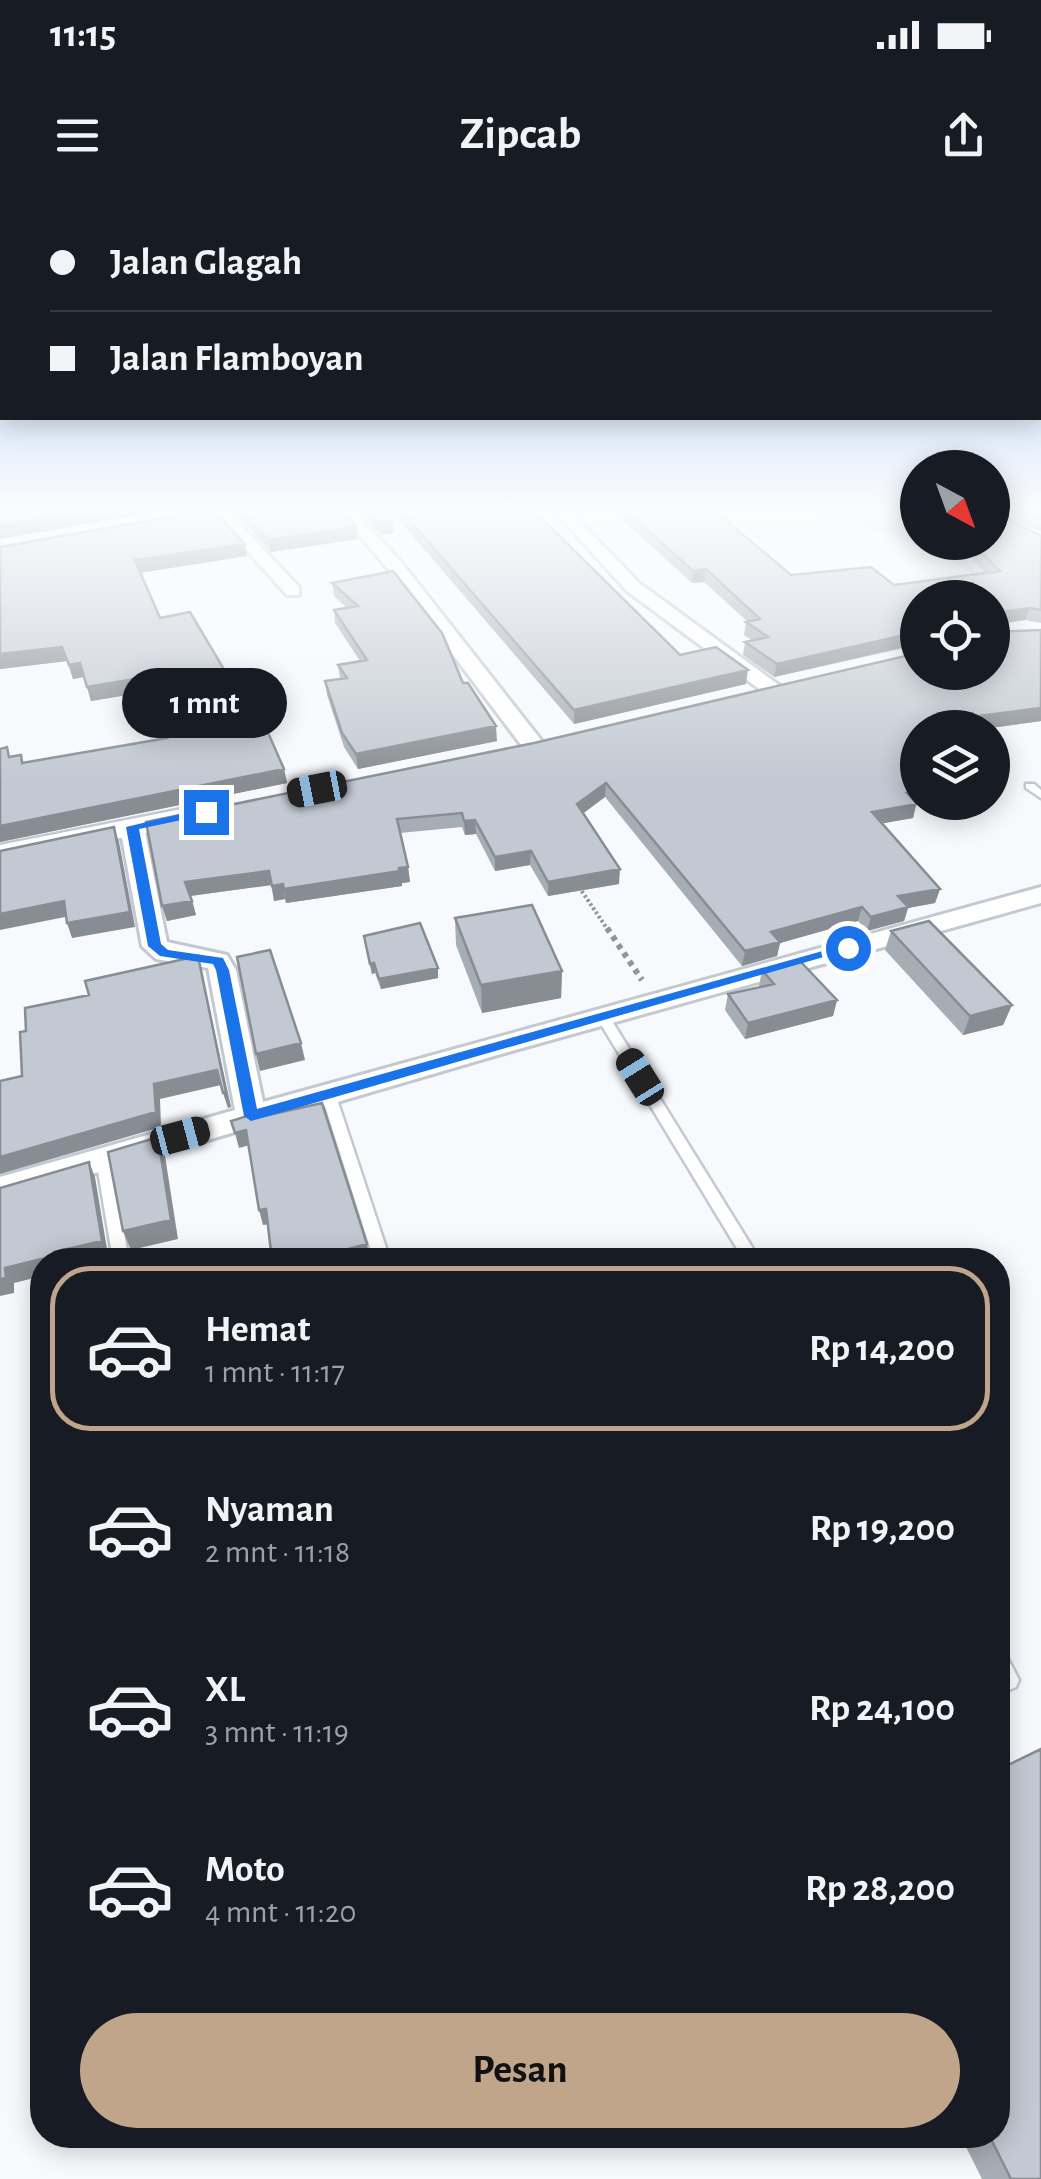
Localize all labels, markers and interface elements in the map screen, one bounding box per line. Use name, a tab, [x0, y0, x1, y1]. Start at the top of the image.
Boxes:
text: 11:15	[50, 16, 116, 54]
icon: menu	[50, 108, 105, 163]
icon: share	[936, 108, 991, 163]
text: Zipcab	[460, 112, 581, 157]
text: Jalan Glagah	[110, 244, 302, 282]
text: Jalan Flamboyan	[110, 340, 364, 378]
north arrow	[900, 450, 1010, 560]
map controls	[900, 450, 1010, 820]
button: locate	[900, 580, 1010, 690]
callout: 1 mnt	[124, 667, 288, 737]
text: 1 mnt	[170, 687, 239, 719]
button: layers	[900, 710, 1010, 820]
car	[285, 769, 349, 809]
route end	[184, 790, 229, 835]
route start	[826, 926, 871, 971]
car	[611, 1044, 669, 1110]
car	[147, 1114, 213, 1158]
icon: car	[85, 1304, 175, 1394]
text: Hemat	[205, 1311, 310, 1349]
text: Rp 14,200	[809, 1330, 955, 1368]
text: 1 mnt · 11:17	[205, 1356, 345, 1388]
icon: car	[85, 1484, 175, 1574]
text: Nyaman	[205, 1491, 334, 1529]
text: Rp 19,200	[810, 1510, 955, 1548]
text: 2 mnt · 11:18	[205, 1536, 350, 1568]
icon: car	[85, 1664, 175, 1754]
text: XL	[205, 1671, 245, 1709]
text: Rp 24,100	[809, 1690, 955, 1728]
text: 3 mnt · 11:19	[205, 1716, 349, 1748]
icon: car	[85, 1844, 175, 1934]
text: Moto	[205, 1851, 285, 1889]
text: Rp 28,200	[805, 1870, 955, 1908]
text: 4 mnt · 11:20	[205, 1896, 356, 1928]
button: Pesan	[80, 2013, 960, 2128]

